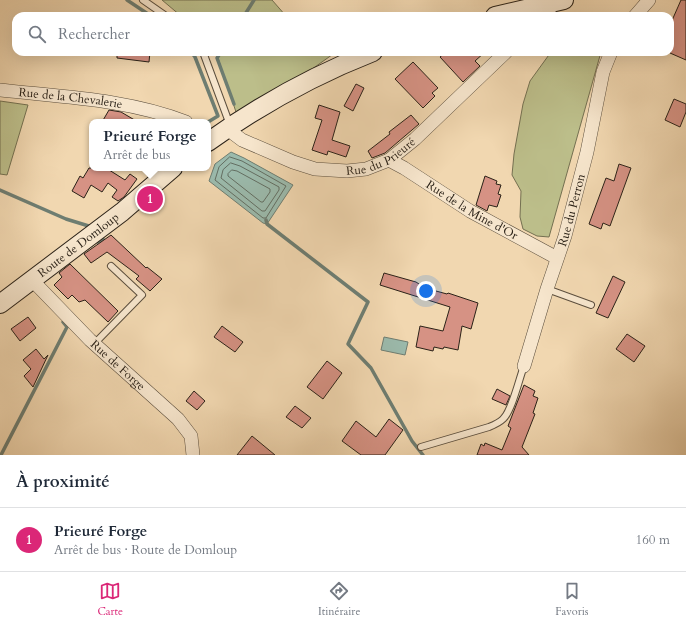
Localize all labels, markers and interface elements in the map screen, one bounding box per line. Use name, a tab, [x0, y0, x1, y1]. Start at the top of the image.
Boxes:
search box	[12, 12, 674, 56]
icon: search	[26, 23, 48, 45]
text: Rechercher	[58, 24, 130, 44]
street label: Rue de la Chevalerie	[18, 84, 124, 112]
popup	[89, 119, 211, 171]
text: Prieuré Forge	[103, 126, 197, 146]
street label: Rue du Prieuré	[345, 134, 419, 179]
text: Arrêt de bus	[103, 146, 170, 164]
street label: Rue du Perron	[554, 172, 589, 249]
street label: Rue de la Mine d'Or	[423, 177, 521, 244]
pin: 1	[137, 184, 163, 214]
street label: Route de Domloup	[34, 209, 122, 281]
your location	[416, 281, 436, 301]
street label: Rue de Forge	[87, 336, 149, 394]
text: À proximité	[16, 470, 110, 493]
text: Prieuré Forge	[54, 521, 147, 541]
text: 1	[26, 531, 32, 549]
text: 160 m	[636, 531, 670, 549]
text: Arrêt de bus · Route de Domloup	[54, 541, 237, 559]
tab: Carte	[97, 580, 123, 619]
tab: Itinéraire	[318, 580, 360, 619]
tab: Favoris	[555, 580, 589, 619]

